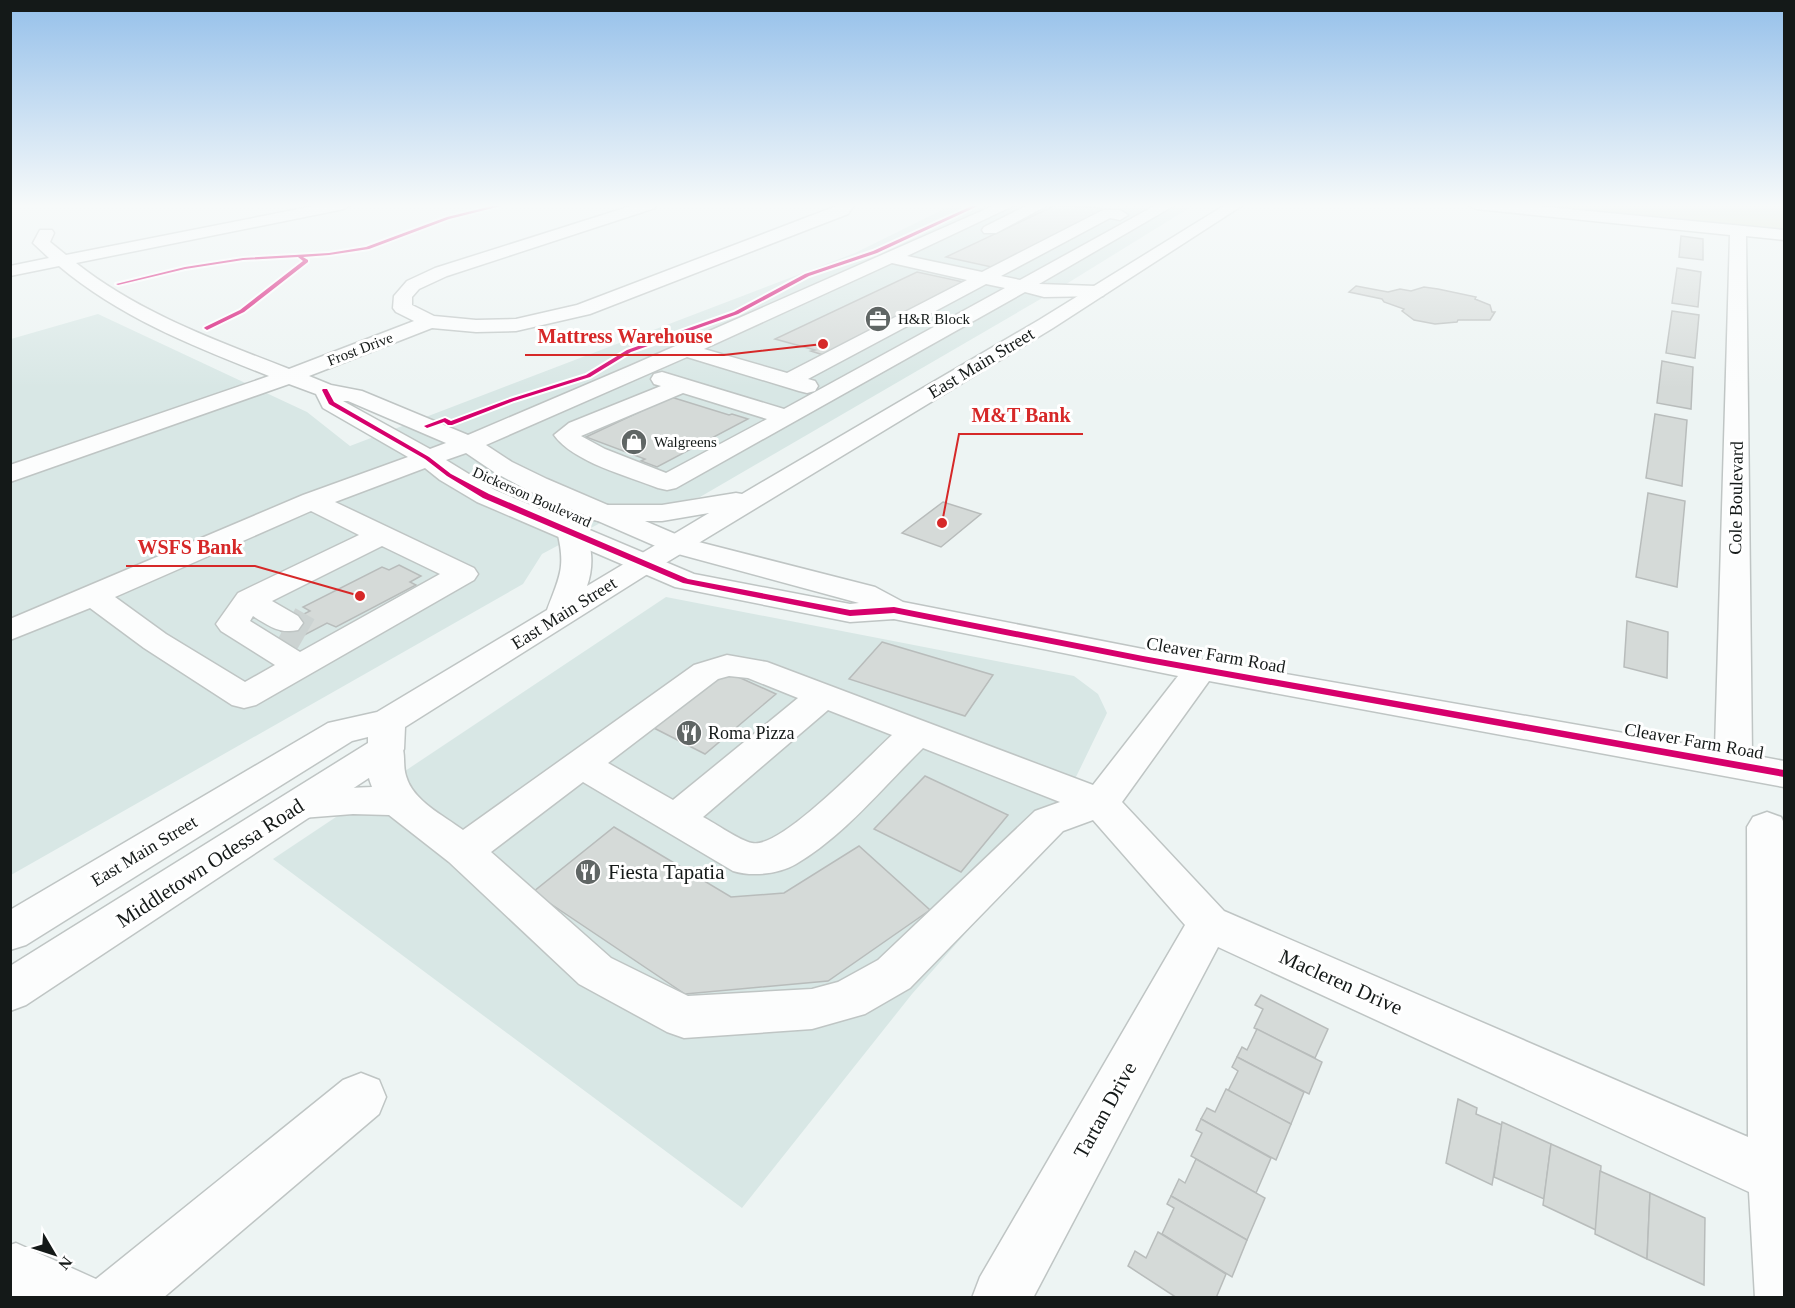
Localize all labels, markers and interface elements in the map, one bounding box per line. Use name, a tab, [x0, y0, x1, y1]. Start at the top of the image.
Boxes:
office icon: H&R Block	[863, 304, 893, 334]
place label: H&R Block	[898, 311, 971, 327]
callout: Mattress Warehouse	[525, 317, 724, 355]
street label: East Main Street	[924, 324, 1038, 402]
text: Mattress Warehouse	[538, 325, 713, 347]
street label: Frost Drive	[325, 329, 395, 369]
callout: M&T Bank	[959, 396, 1083, 434]
text: M&T Bank	[971, 404, 1071, 426]
shop icon: Walgreens	[619, 427, 649, 457]
place label: Walgreens	[654, 434, 717, 450]
street label: Cole Boulevard	[1725, 441, 1747, 555]
street label: Dickerson Boulevard	[470, 464, 594, 531]
callout: WSFS Bank	[126, 528, 255, 566]
text: WSFS Bank	[137, 536, 243, 558]
street label: East Main Street	[508, 573, 620, 653]
street label: Cleaver Farm Road	[1145, 633, 1287, 677]
restaurant icon: Roma Pizza	[674, 718, 704, 748]
street label: Cleaver Farm Road	[1623, 719, 1765, 763]
place label: Roma Pizza	[708, 723, 794, 743]
street label: Middletown Odessa Road	[112, 793, 308, 932]
street label: East Main Street	[87, 812, 201, 890]
restaurant icon: Fiesta Tapatia	[573, 857, 603, 887]
place label: Fiesta Tapatia	[608, 860, 725, 884]
street label: Macleren Drive	[1276, 944, 1406, 1020]
street label: Tartan Drive	[1069, 1058, 1141, 1162]
north arrow	[24, 1224, 84, 1284]
text: N	[55, 1253, 76, 1273]

